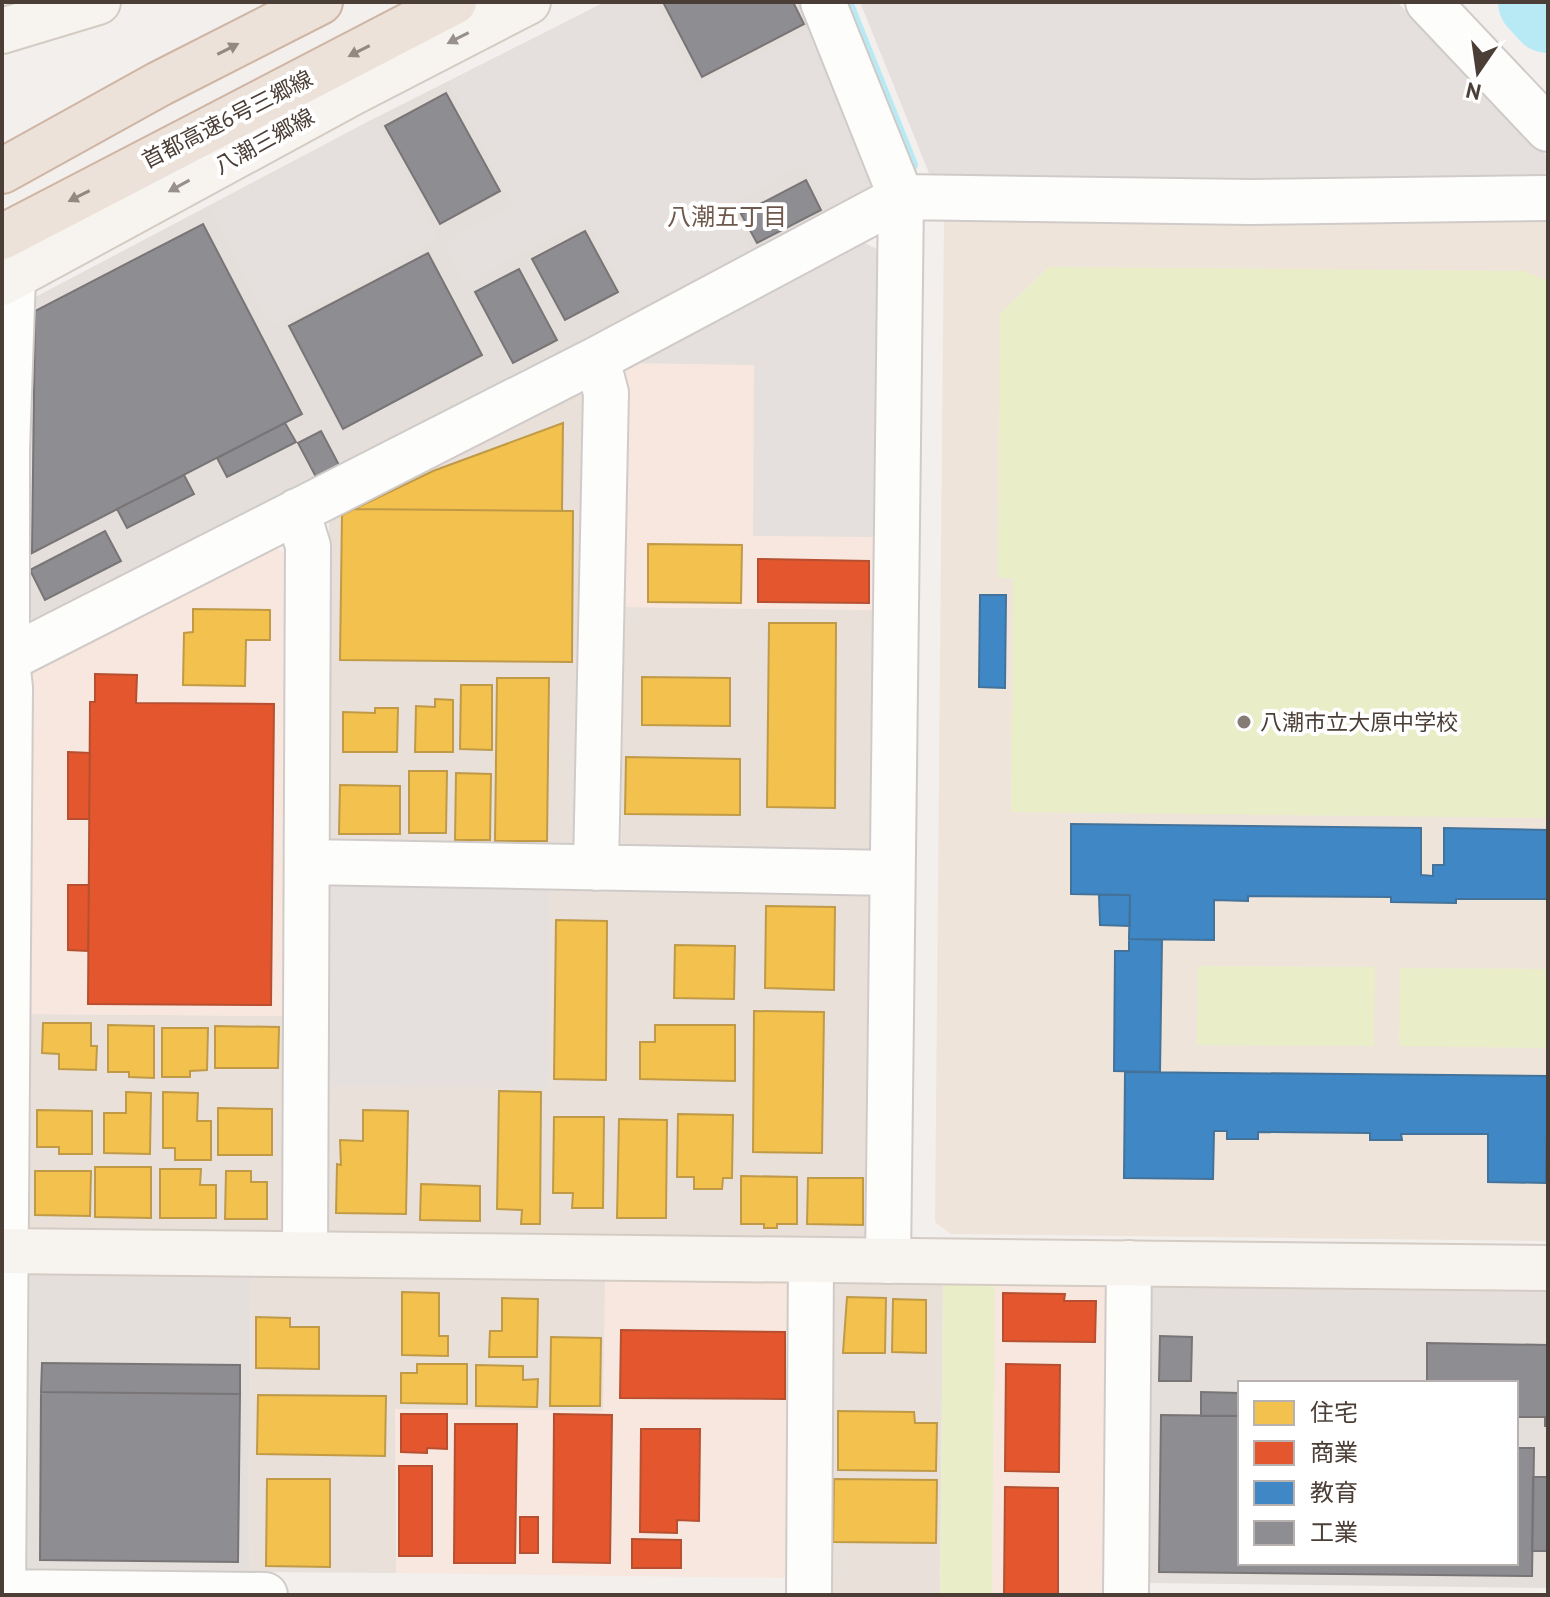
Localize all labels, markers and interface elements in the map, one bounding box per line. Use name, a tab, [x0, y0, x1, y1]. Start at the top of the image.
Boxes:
one-way arrow	[447, 31, 470, 44]
north arrow	[1438, 32, 1518, 112]
one-way arrow	[217, 42, 239, 56]
one-way arrow	[348, 44, 371, 57]
street label: 首都高速6号三郷線	[137, 64, 317, 174]
text: N	[1463, 76, 1484, 107]
street label: 八潮三郷線	[209, 102, 319, 180]
one-way arrow	[168, 180, 191, 193]
one-way arrow	[67, 189, 90, 203]
district label: 八潮五丁目	[667, 201, 787, 232]
place label: 八潮市立大原中学校	[1260, 708, 1458, 736]
marker: 八潮市立大原中学校	[1235, 713, 1253, 731]
legend	[1238, 1381, 1518, 1565]
text: 住宅	[1310, 1397, 1358, 1428]
text: 商業	[1310, 1437, 1358, 1468]
text: 教育	[1310, 1477, 1358, 1508]
text: 工業	[1310, 1517, 1358, 1548]

